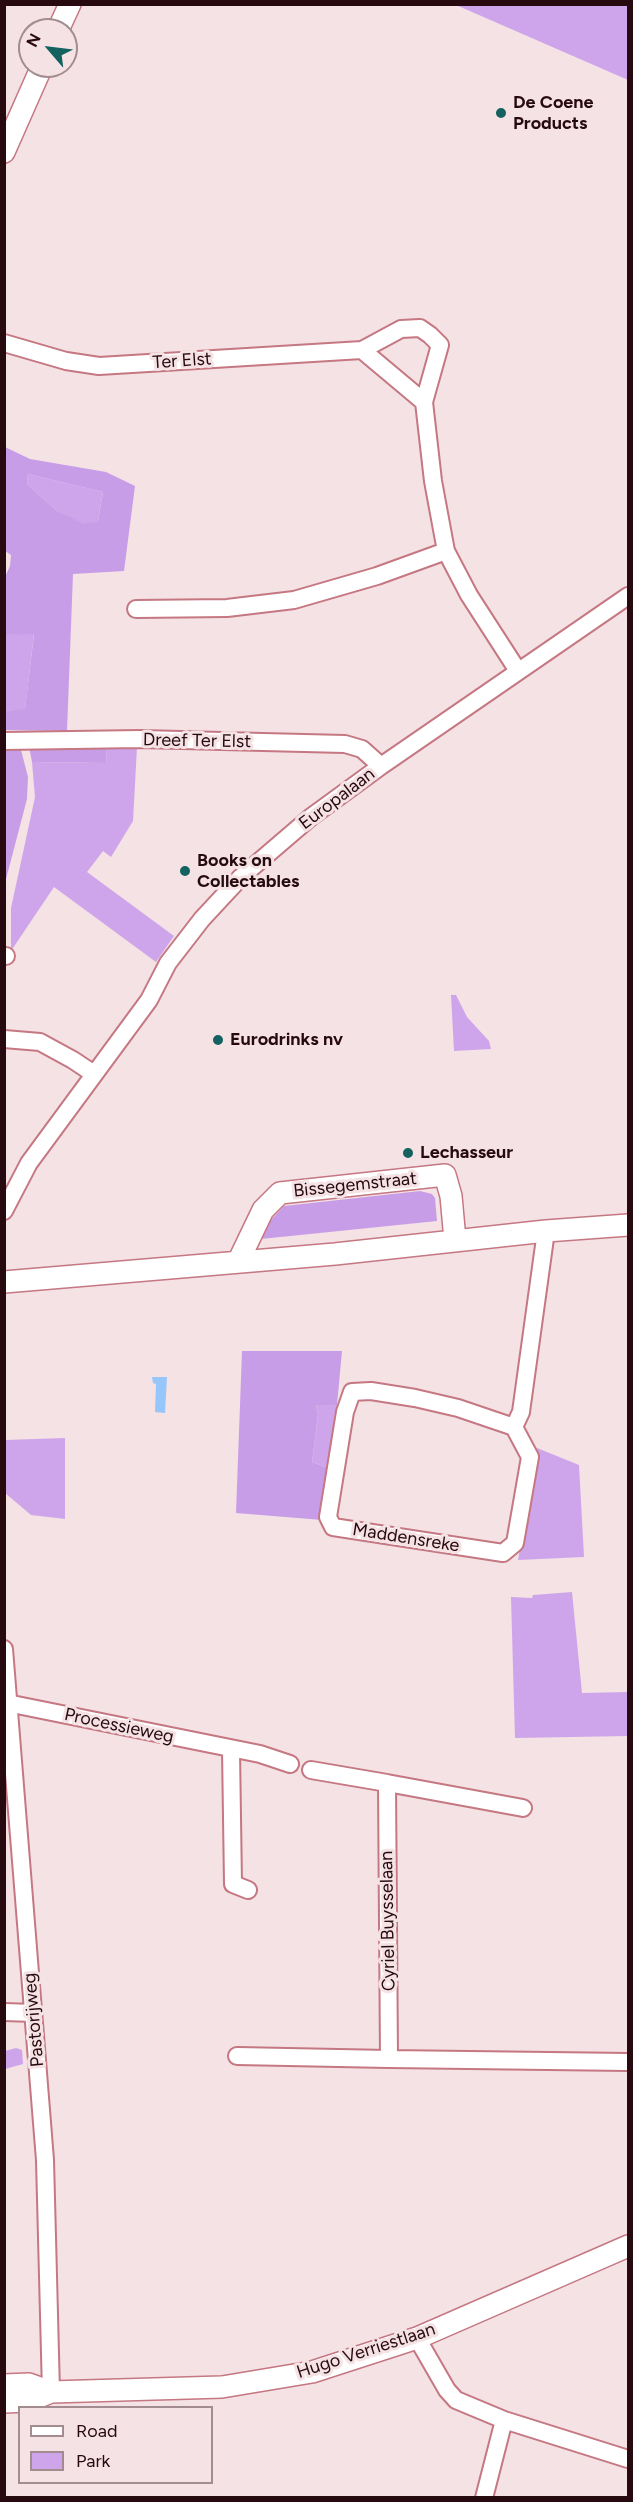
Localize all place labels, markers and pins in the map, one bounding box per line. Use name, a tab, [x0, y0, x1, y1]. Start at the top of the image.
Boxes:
place label: De Coene Products	[513, 92, 594, 134]
marker: De Coene Products	[494, 106, 508, 120]
place label: Books on Collectables	[197, 850, 299, 892]
marker: Books on Collectables	[178, 864, 192, 878]
place label: Eurodrinks nv	[230, 1029, 343, 1051]
marker: Eurodrinks nv	[211, 1033, 225, 1047]
place label: Lechasseur	[420, 1142, 513, 1164]
marker: Lechasseur	[401, 1146, 415, 1160]

